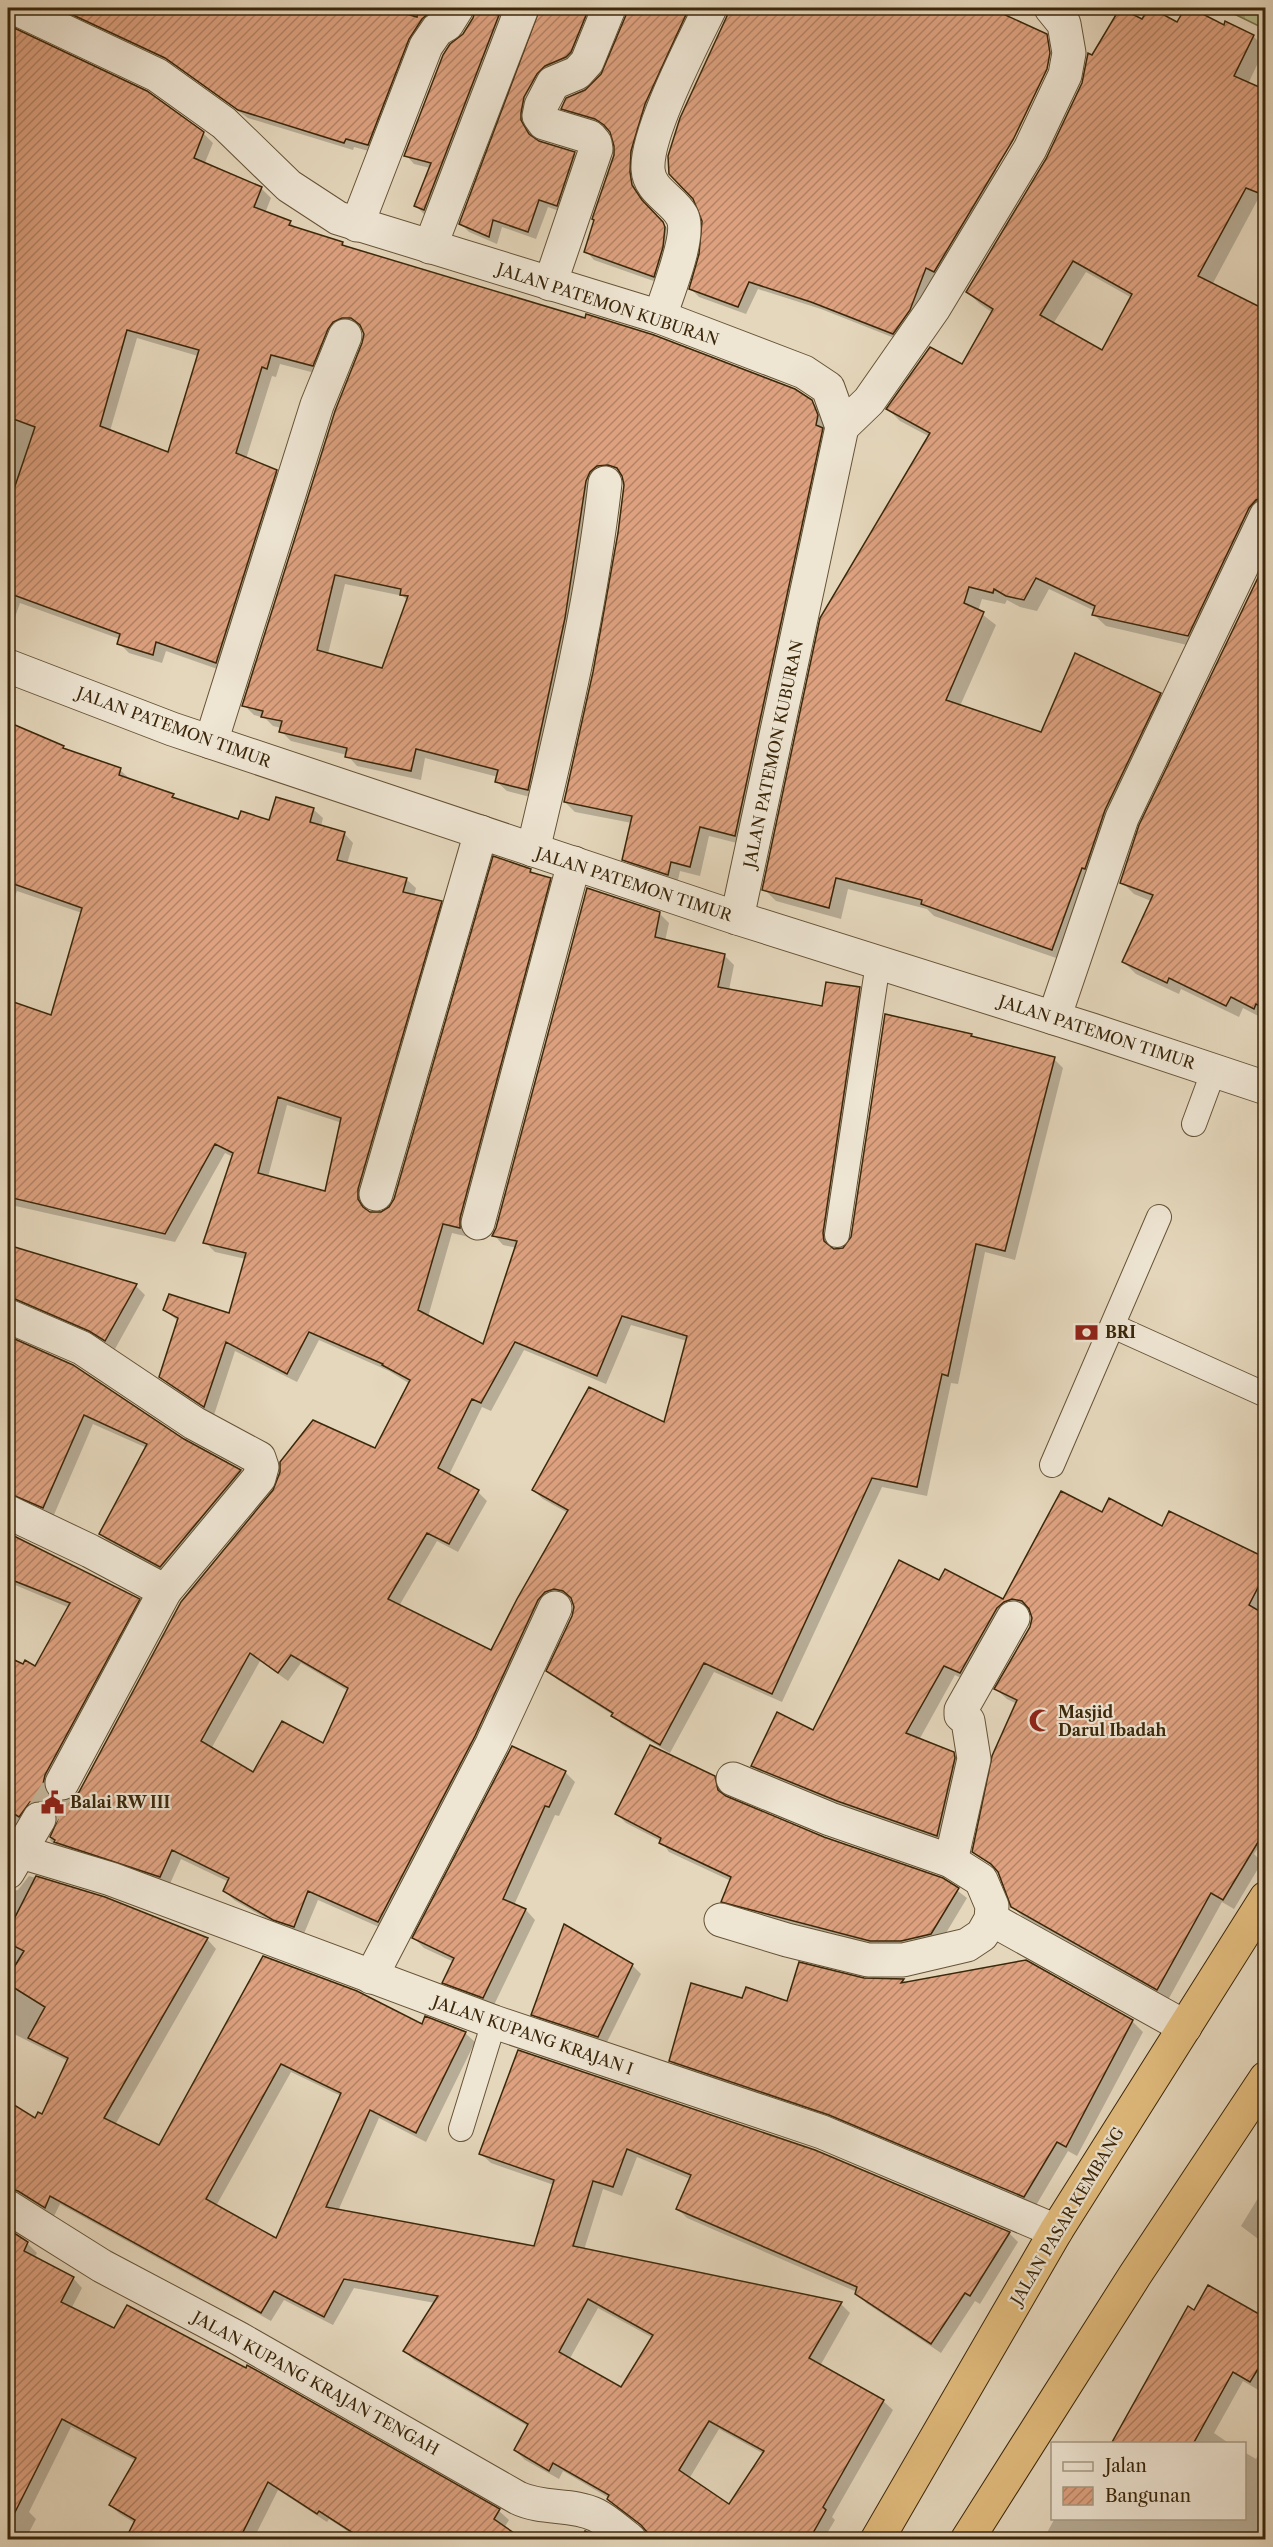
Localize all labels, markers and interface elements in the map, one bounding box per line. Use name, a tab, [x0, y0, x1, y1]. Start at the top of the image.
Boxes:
street label: JALAN PATEMON KUBURAN	[492, 258, 722, 349]
street label: JALAN PATEMON KUBURAN	[738, 638, 807, 873]
street label: JALAN PATEMON TIMUR	[71, 681, 275, 772]
street label: JALAN PATEMON TIMUR	[530, 842, 736, 926]
street label: JALAN PATEMON TIMUR	[993, 990, 1199, 1074]
bank icon: BRI	[1074, 1319, 1100, 1345]
place label: BRI	[1105, 1322, 1136, 1342]
place label: Masjid Darul Ibadah	[1058, 1702, 1166, 1740]
mosque icon: Masjid Darul Ibadah	[1027, 1708, 1053, 1734]
public building icon: Balai RW III	[39, 1789, 65, 1815]
place label: Balai RW III	[70, 1792, 170, 1812]
street label: JALAN KUPANG KRAJAN I	[427, 1990, 636, 2079]
street label: JALAN PASAR KEMBANG	[1004, 2123, 1128, 2311]
street label: JALAN KUPANG KRAJAN TENGAH	[187, 2305, 443, 2459]
legend	[1051, 2442, 1246, 2520]
text: Jalan	[1102, 2455, 1147, 2477]
text: Bangunan	[1105, 2485, 1191, 2507]

